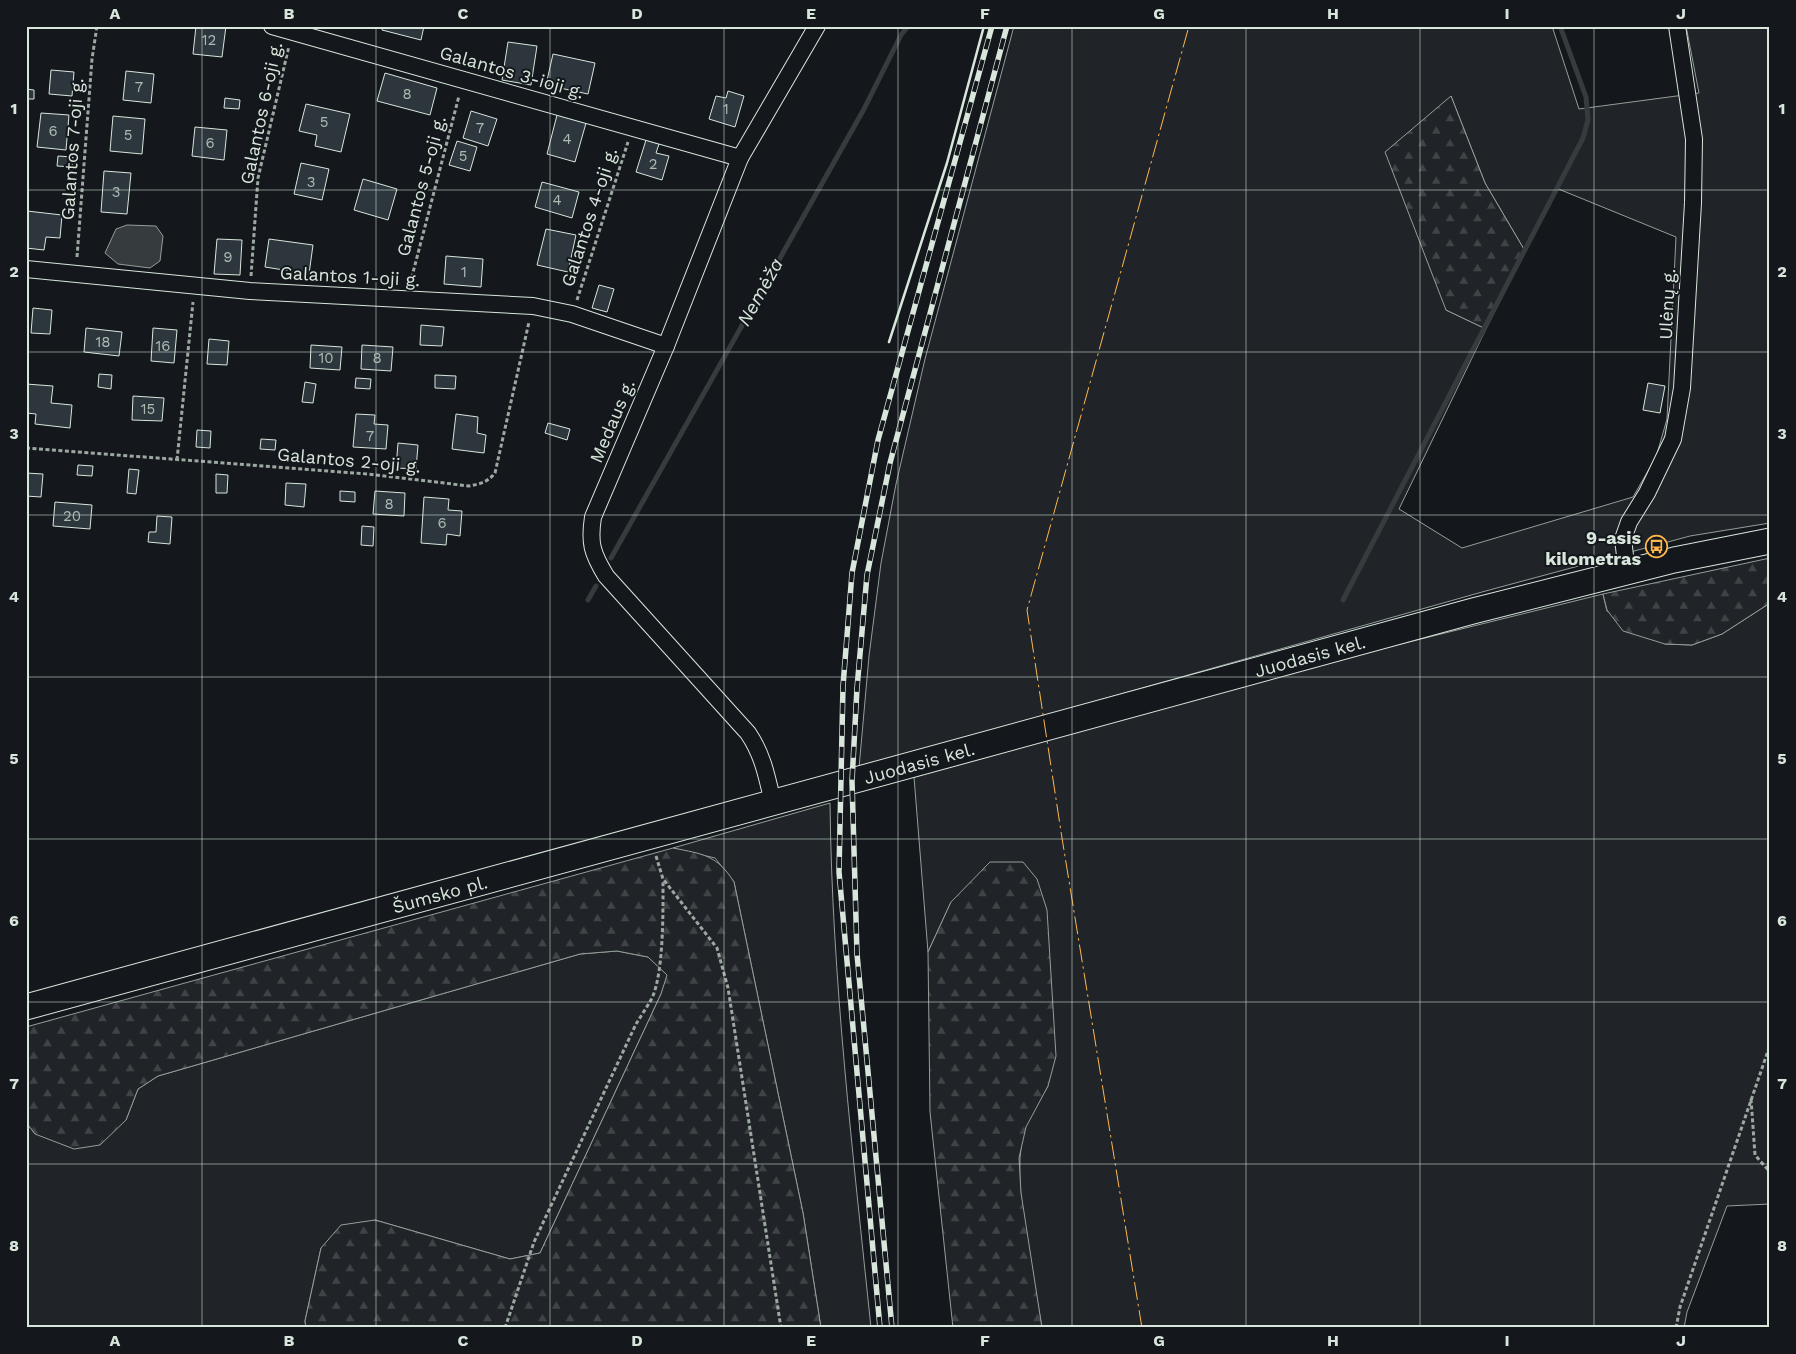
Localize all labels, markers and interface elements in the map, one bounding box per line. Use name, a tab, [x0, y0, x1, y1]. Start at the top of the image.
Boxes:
text: A	[110, 4, 121, 23]
text: B	[284, 4, 295, 23]
text: C	[458, 4, 469, 23]
text: D	[631, 4, 643, 23]
text: E	[806, 4, 816, 23]
text: F	[980, 4, 990, 23]
text: G	[1153, 4, 1165, 23]
text: H	[1327, 4, 1339, 23]
text: I	[1504, 4, 1510, 23]
text: J	[1676, 4, 1686, 23]
house number: 12	[202, 31, 216, 49]
street label: Galantos 6-oji g.	[236, 40, 286, 186]
street label: Galantos 3-ioji g.	[437, 41, 587, 103]
street label: Galantos 7-oji g.	[57, 77, 87, 221]
house number: 7	[135, 78, 143, 96]
house number: 8	[402, 85, 412, 103]
text: 1	[11, 99, 17, 118]
text: 1	[1779, 99, 1785, 118]
house number: 1	[723, 100, 729, 118]
house number: 5	[320, 113, 328, 131]
street label: Galantos 5-oji g.	[392, 114, 450, 258]
house number: 7	[476, 119, 484, 137]
house number: 6	[48, 122, 58, 140]
house number: 5	[124, 126, 132, 144]
house number: 4	[562, 130, 572, 148]
house number: 6	[205, 134, 215, 152]
street label: Galantos 4-oji g.	[557, 145, 621, 289]
house number: 5	[459, 147, 467, 165]
house number: 2	[649, 155, 657, 173]
house number: 3	[307, 173, 315, 191]
house number: 3	[112, 183, 120, 201]
house number: 4	[552, 191, 562, 209]
house number: 9	[223, 248, 233, 266]
water label: Nemėža	[732, 254, 788, 330]
text: 2	[9, 262, 19, 281]
street label: Galantos 1-oji g.	[279, 262, 421, 290]
text: 2	[1777, 262, 1787, 281]
house number: 1	[461, 263, 467, 281]
street label: Ulėnų g.	[1655, 268, 1679, 340]
house number: 18	[95, 333, 111, 351]
house number: 16	[156, 337, 170, 355]
house number: 10	[318, 349, 334, 367]
house number: 8	[372, 349, 382, 367]
street label: Medaus g.	[585, 376, 639, 466]
house number: 15	[141, 400, 155, 418]
text: 3	[9, 424, 19, 443]
text: 3	[1777, 424, 1787, 443]
house number: 7	[366, 427, 374, 445]
street label: Galantos 2-oji g.	[276, 443, 422, 477]
house number: 8	[384, 495, 394, 513]
house number: 20	[63, 507, 81, 525]
house number: 6	[437, 514, 447, 532]
place label: 9-asis kilometras	[1545, 527, 1641, 569]
bus stop icon: 9-asis kilometras	[1645, 535, 1669, 559]
text: 4	[9, 587, 19, 606]
text: 4	[1777, 587, 1787, 606]
street label: Juodasis kel.	[1252, 630, 1368, 681]
street label: Juodasis kel.	[861, 737, 977, 788]
text: 5	[9, 749, 19, 768]
text: 5	[1777, 749, 1787, 768]
street label: Šumsko pl.	[390, 871, 490, 917]
text: 6	[9, 911, 19, 930]
text: 6	[1777, 911, 1787, 930]
text: 7	[9, 1074, 19, 1093]
text: 7	[1777, 1074, 1787, 1093]
text: 8	[9, 1236, 19, 1255]
text: 8	[1777, 1236, 1787, 1255]
text: A	[110, 1331, 121, 1350]
text: B	[284, 1331, 295, 1350]
text: C	[458, 1331, 469, 1350]
text: D	[631, 1331, 643, 1350]
text: E	[806, 1331, 816, 1350]
text: F	[980, 1331, 990, 1350]
text: G	[1153, 1331, 1165, 1350]
text: H	[1327, 1331, 1339, 1350]
text: I	[1504, 1331, 1510, 1350]
text: J	[1676, 1331, 1686, 1350]

